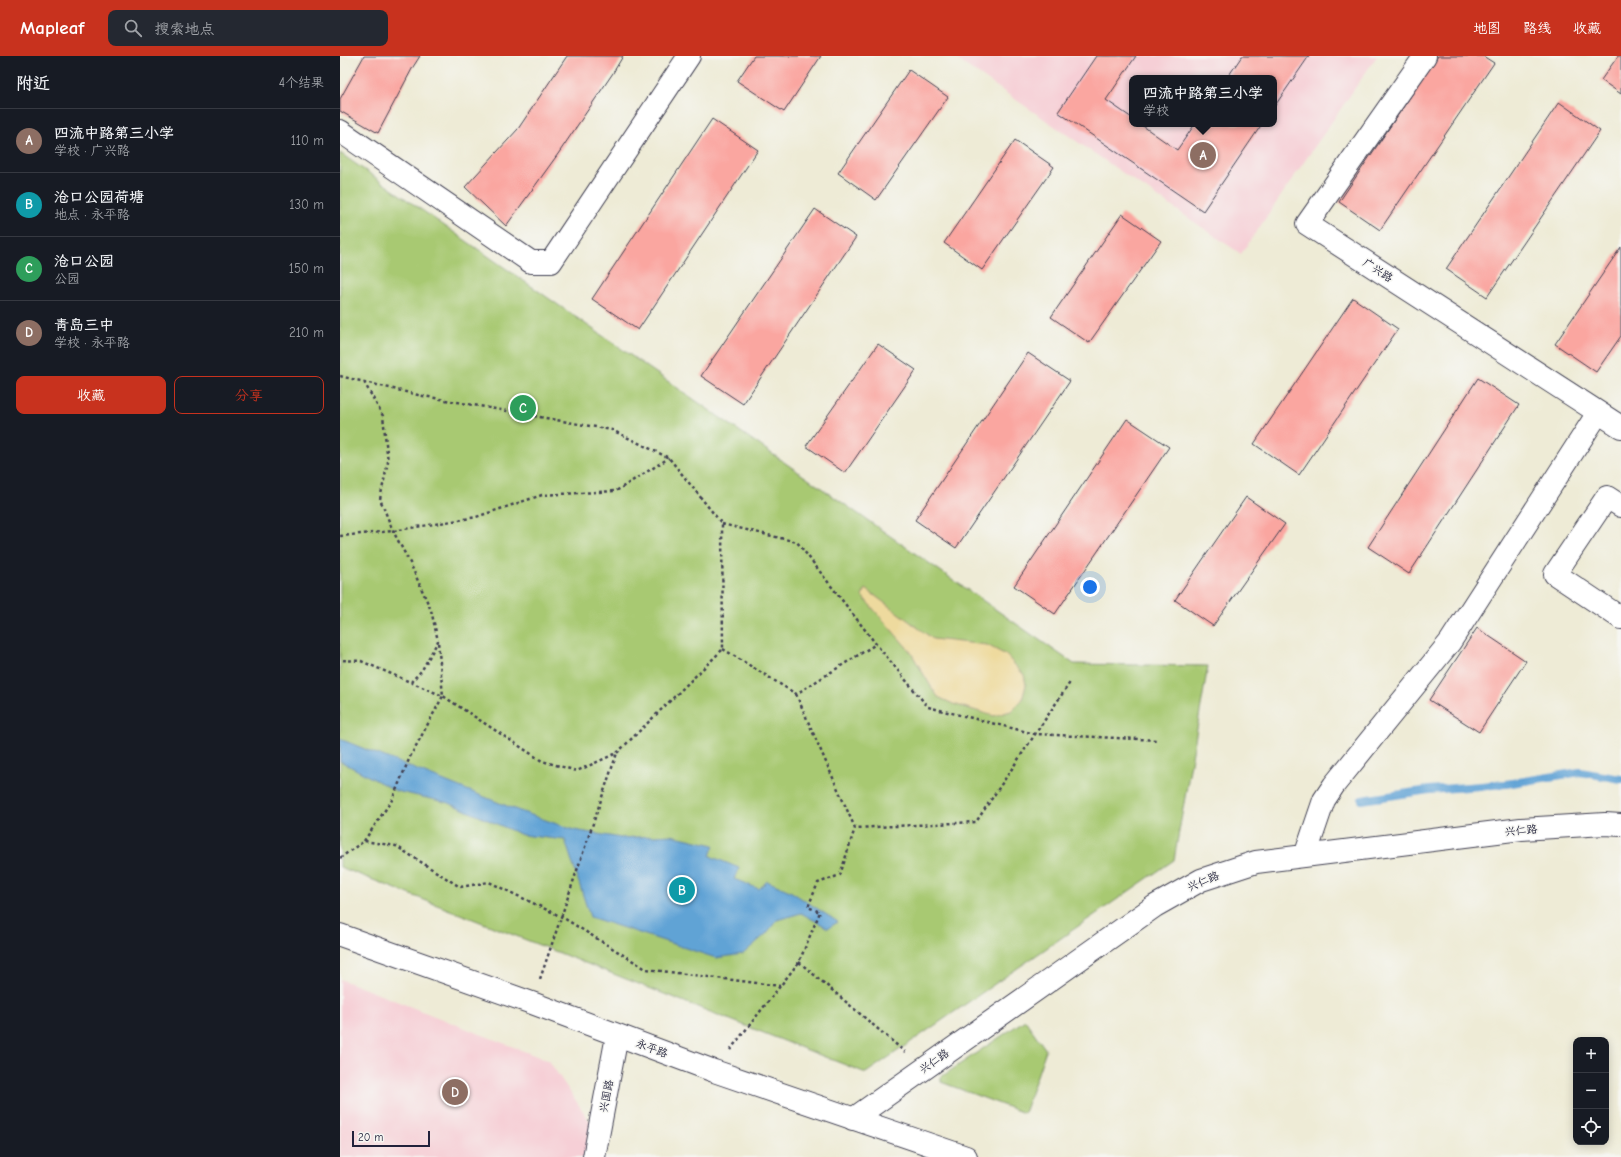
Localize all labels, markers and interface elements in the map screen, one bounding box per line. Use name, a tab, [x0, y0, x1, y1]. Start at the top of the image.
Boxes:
search box	[108, 10, 388, 46]
text: Mapleaf	[20, 17, 84, 39]
icon: search	[122, 17, 144, 39]
text: 搜索地点	[154, 20, 214, 38]
text: 地图	[1473, 20, 1501, 37]
text: 路线	[1523, 20, 1551, 37]
text: 收藏	[1573, 20, 1601, 37]
text: 附近	[16, 74, 50, 93]
text: 4个结果	[279, 75, 324, 90]
popup	[1129, 75, 1277, 127]
text: 四流中路第三小学	[1143, 84, 1263, 102]
text: 学校	[1143, 103, 1169, 118]
text: 四流中路第三小学	[54, 124, 174, 142]
text: A	[25, 133, 33, 148]
text: 110 m	[291, 133, 324, 148]
pin: A	[1190, 140, 1216, 170]
text: 学校 · 广兴路	[54, 143, 130, 158]
text: 沧口公园荷塘	[54, 188, 144, 206]
text: B	[25, 197, 33, 212]
text: 130 m	[289, 197, 324, 212]
text: 地点 · 永平路	[54, 207, 130, 222]
text: 沧口公园	[54, 252, 114, 270]
street label: 广兴路	[1360, 256, 1395, 285]
text: C	[25, 261, 33, 276]
text: 150 m	[289, 261, 324, 276]
text: 公园	[54, 271, 80, 286]
text: 青岛三中	[54, 316, 114, 334]
text: D	[25, 325, 33, 340]
text: 210 m	[289, 325, 324, 340]
text: 学校 · 永平路	[54, 335, 130, 350]
button: 收藏	[16, 376, 166, 414]
button: 分享	[174, 376, 324, 414]
pin: C	[510, 393, 536, 423]
your location	[1080, 577, 1100, 597]
street label: 兴仁路	[1504, 823, 1538, 838]
street label: 兴仁路	[1185, 869, 1221, 894]
pin: B	[669, 875, 695, 905]
street label: 永平路	[634, 1037, 670, 1060]
map controls	[1573, 1037, 1609, 1145]
button: +	[1573, 1037, 1609, 1073]
street label: 兴仁路	[917, 1047, 952, 1076]
button: −	[1573, 1073, 1609, 1109]
pin: D	[442, 1077, 468, 1107]
street label: 兴国路	[597, 1079, 616, 1114]
button: locate	[1573, 1109, 1609, 1145]
scale bar	[352, 1129, 430, 1148]
text: 20 m	[358, 1131, 383, 1144]

